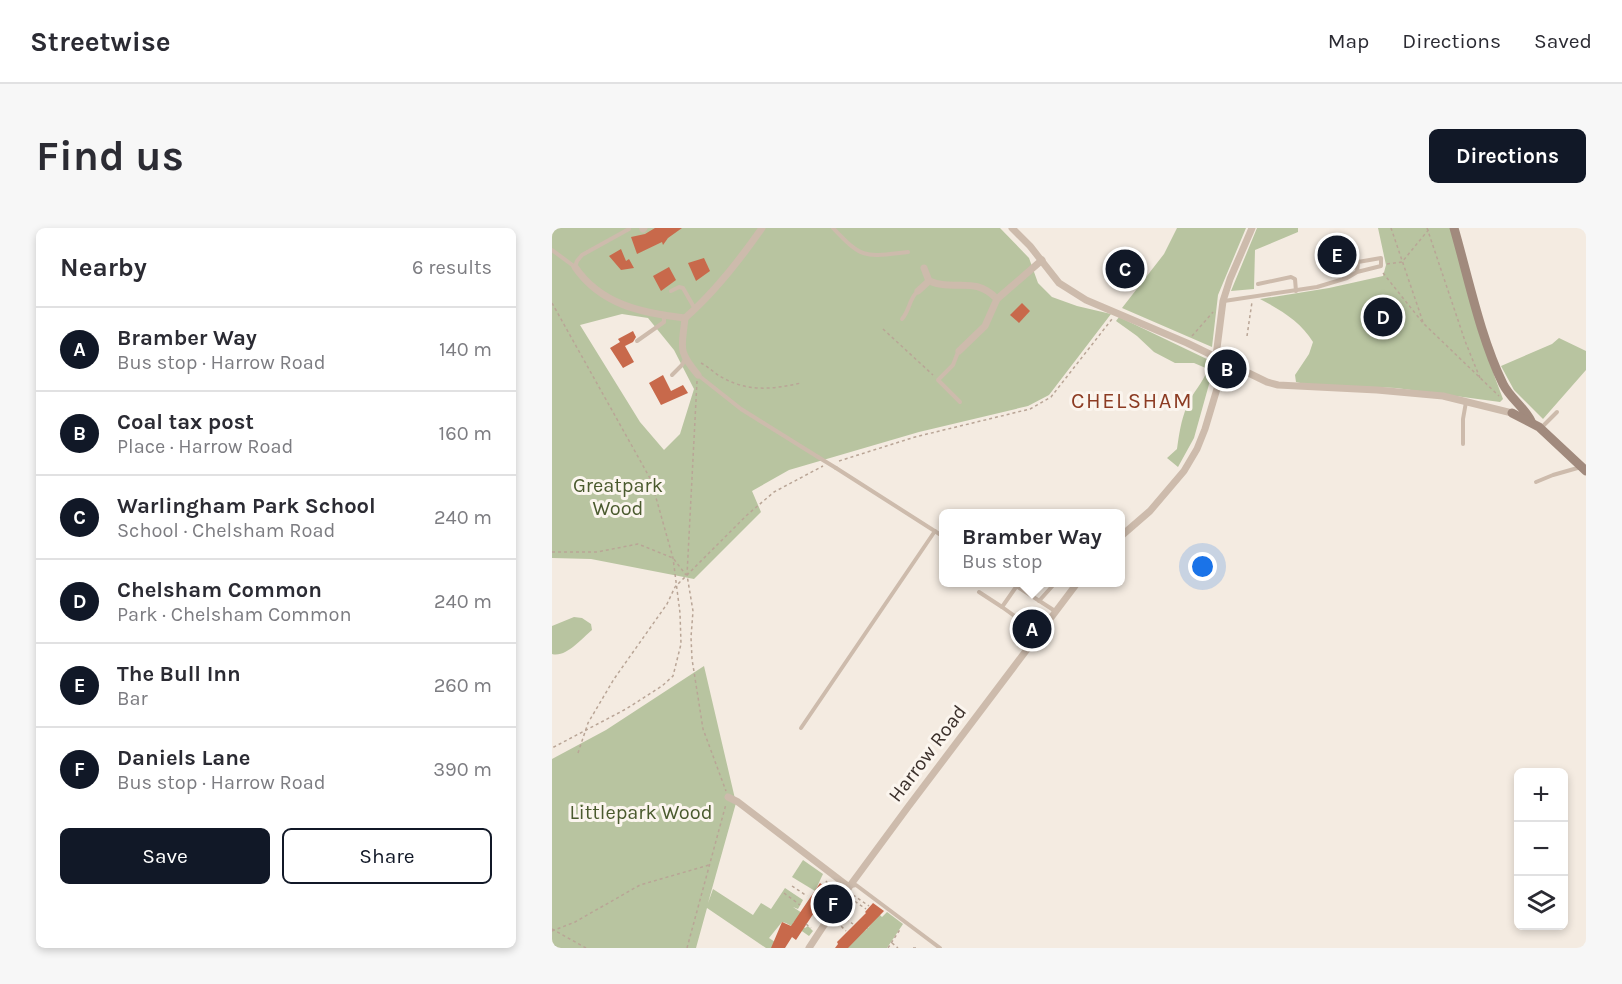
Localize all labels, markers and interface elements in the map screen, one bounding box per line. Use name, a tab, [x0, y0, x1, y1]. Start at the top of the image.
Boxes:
text: Streetwise	[30, 25, 171, 58]
text: Map	[1328, 29, 1369, 53]
text: Directions	[1402, 29, 1501, 53]
text: Saved	[1534, 29, 1592, 53]
button: Directions	[1429, 129, 1586, 183]
text: Find us	[36, 131, 184, 181]
pin: E	[1318, 232, 1356, 278]
pin: C	[1106, 246, 1144, 291]
text: Nearby	[60, 252, 147, 283]
text: 6 results	[412, 256, 492, 279]
pin: D	[1364, 294, 1402, 340]
text: Bramber Way	[117, 325, 257, 351]
text: A	[73, 338, 86, 361]
text: 140 m	[439, 338, 492, 361]
pin: B	[1208, 346, 1246, 392]
text: Bus stop · Harrow Road	[117, 351, 326, 374]
district label: CHELSHAM	[1071, 388, 1193, 414]
text: Coal tax post	[117, 409, 254, 435]
text: B	[73, 422, 86, 445]
text: 160 m	[439, 422, 492, 445]
text: Place · Harrow Road	[117, 435, 293, 458]
park label: Greatpark Wood	[573, 474, 663, 520]
text: Warlingham Park School	[117, 493, 376, 519]
text: C	[73, 506, 86, 529]
text: 240 m	[434, 506, 492, 529]
popup	[939, 509, 1125, 587]
text: School · Chelsham Road	[117, 519, 335, 542]
text: Bramber Way	[962, 524, 1102, 550]
text: Bus stop	[962, 550, 1043, 573]
your location	[1188, 552, 1217, 581]
text: Chelsham Common	[117, 577, 322, 603]
text: D	[73, 590, 86, 613]
text: 240 m	[434, 590, 492, 613]
text: Park · Chelsham Common	[117, 603, 352, 626]
pin: A	[1012, 606, 1052, 652]
text: The Bull Inn	[117, 661, 241, 687]
text: E	[74, 674, 85, 697]
text: 260 m	[434, 674, 492, 697]
text: Bar	[117, 687, 148, 710]
street label: Harrow Road	[884, 700, 971, 806]
text: Daniels Lane	[117, 745, 251, 771]
text: F	[74, 758, 85, 781]
text: 390 m	[433, 758, 492, 781]
map controls	[1514, 768, 1568, 930]
button: +	[1514, 768, 1568, 822]
text: Bus stop · Harrow Road	[117, 771, 326, 794]
park label: Littlepark Wood	[569, 801, 713, 824]
button: −	[1514, 822, 1568, 876]
button: Save	[60, 828, 270, 884]
button: Share	[282, 828, 492, 884]
button: layers	[1514, 876, 1568, 930]
pin: F	[814, 882, 852, 926]

